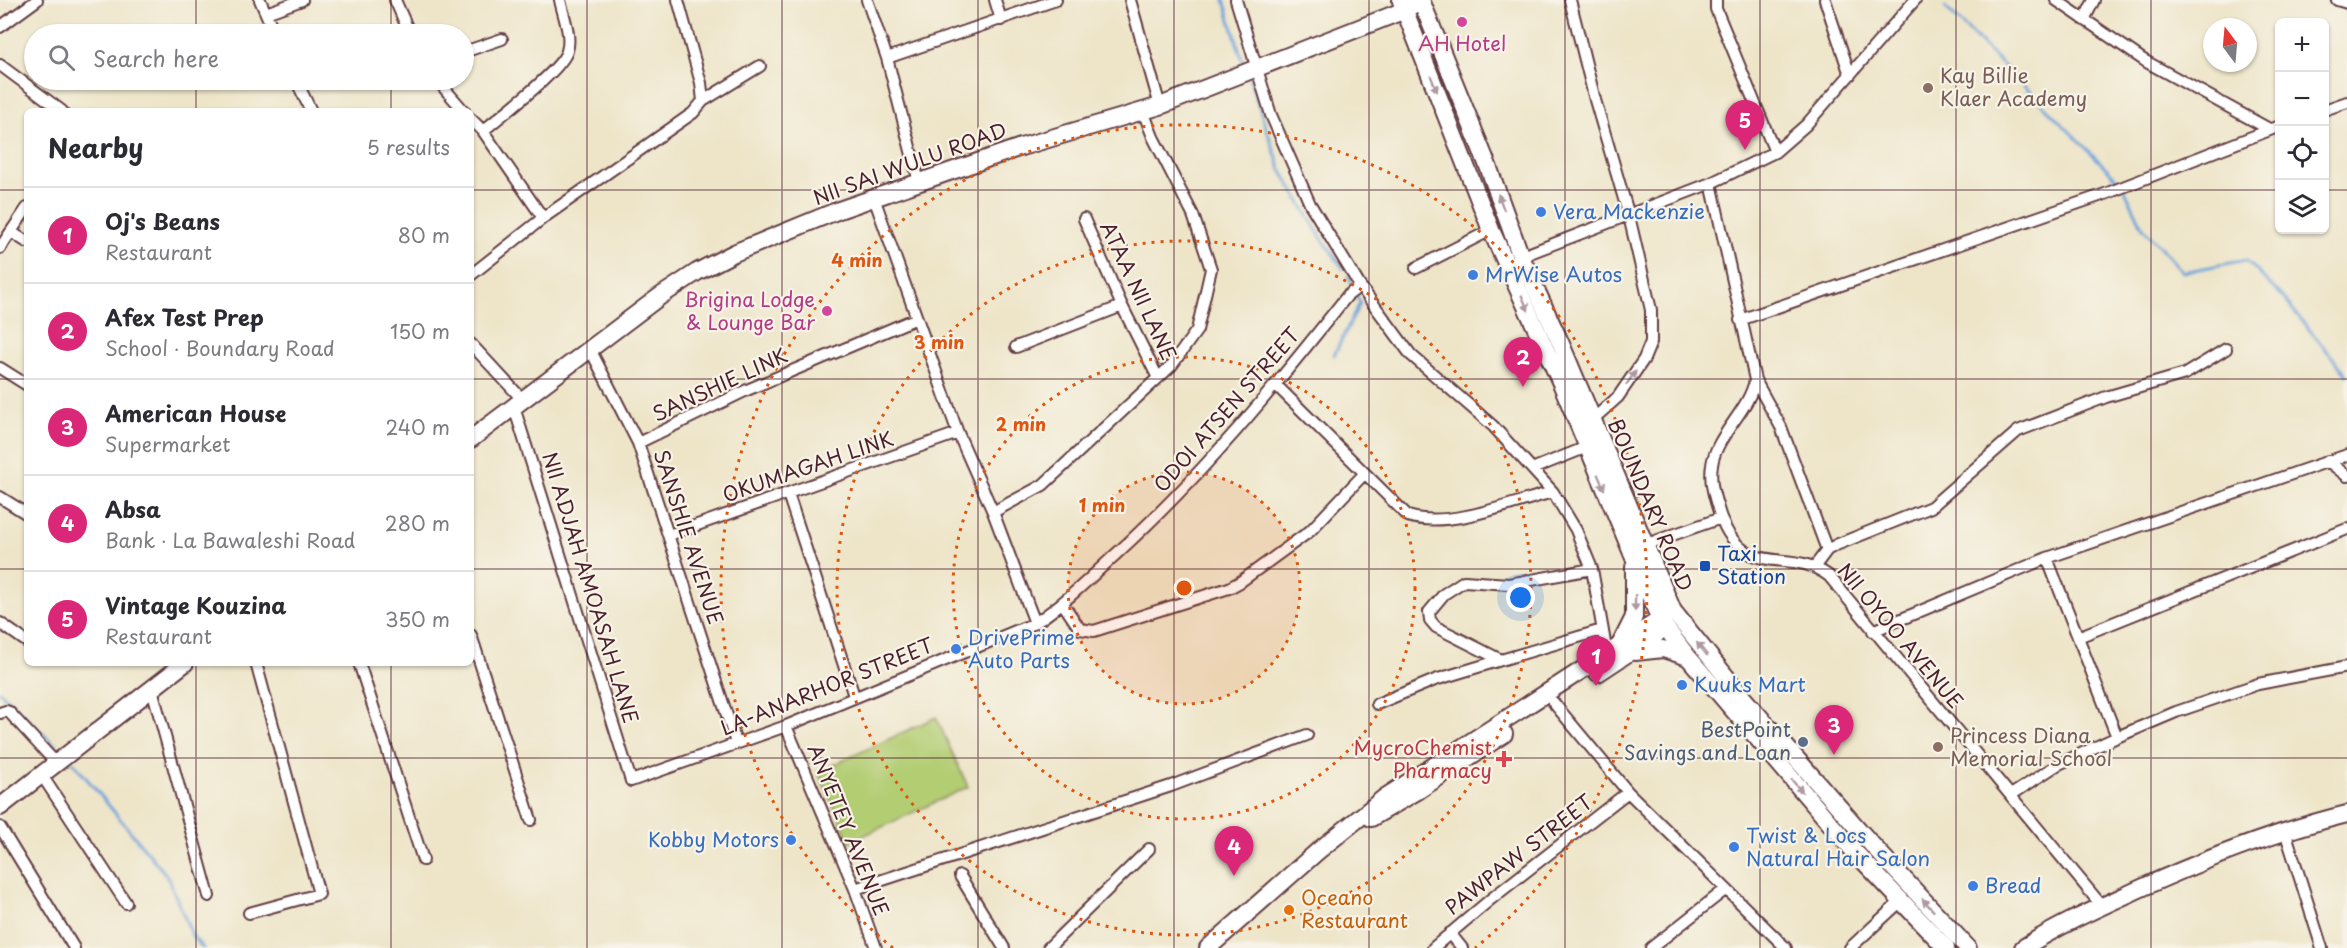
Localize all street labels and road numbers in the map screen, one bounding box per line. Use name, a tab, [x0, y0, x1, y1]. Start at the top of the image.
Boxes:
street label: NII SAI WULU ROAD	[809, 114, 1011, 212]
street label: ATAA NII LANE	[1093, 216, 1184, 365]
street label: ODOI ATSEN STREET	[1146, 320, 1307, 498]
street label: SANSHIE LINK	[647, 340, 792, 429]
street label: BOUNDARY ROAD	[1601, 414, 1701, 596]
street label: OKUMAGAH LINK	[718, 423, 897, 509]
street label: SANSHIE AVENUE	[647, 445, 731, 628]
street label: NII ADJAH AMOASAH LANE	[535, 448, 647, 727]
street label: NII OYOO AVENUE	[1831, 556, 1971, 715]
street label: LA-ANARHOR STREET	[716, 629, 938, 743]
street label: ANYETEY AVENUE	[801, 739, 897, 920]
street label: PAWPAW STREET	[1438, 787, 1599, 922]

